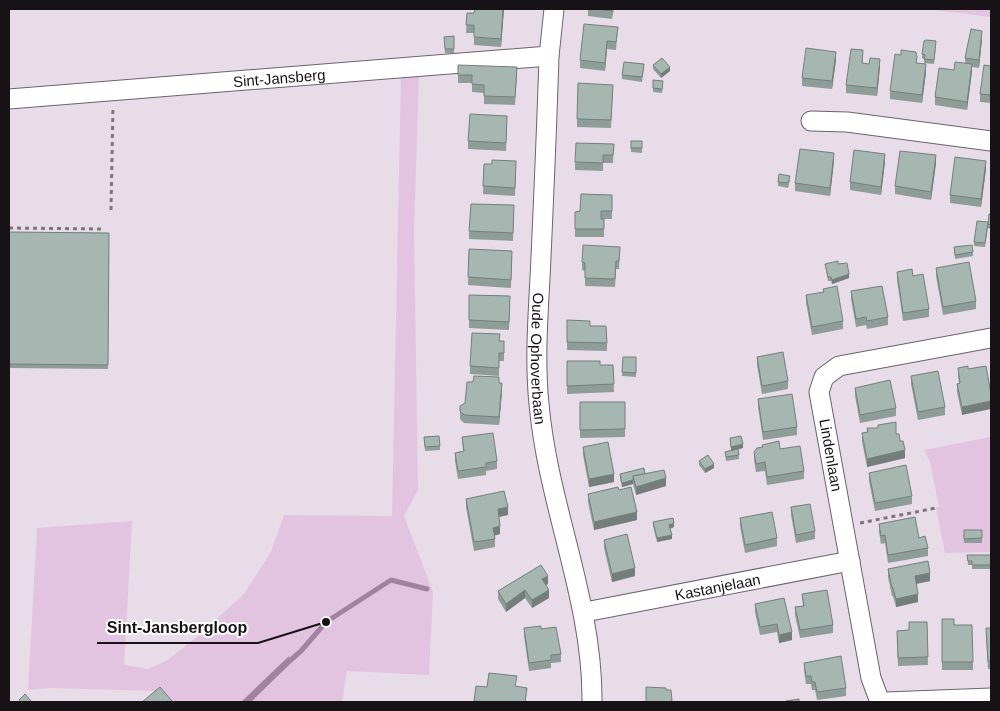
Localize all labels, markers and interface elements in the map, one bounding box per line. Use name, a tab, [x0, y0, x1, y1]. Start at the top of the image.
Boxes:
street label: Sint-Jansberg	[232, 65, 326, 90]
street label: Oude Ophoverbaan	[528, 292, 550, 425]
street label: Lindenlaan	[816, 417, 846, 493]
street label: Kastanjelaan	[673, 570, 762, 603]
callout: Sint-Jansbergloop	[97, 612, 258, 643]
text: Sint-Jansbergloop	[107, 619, 247, 636]

